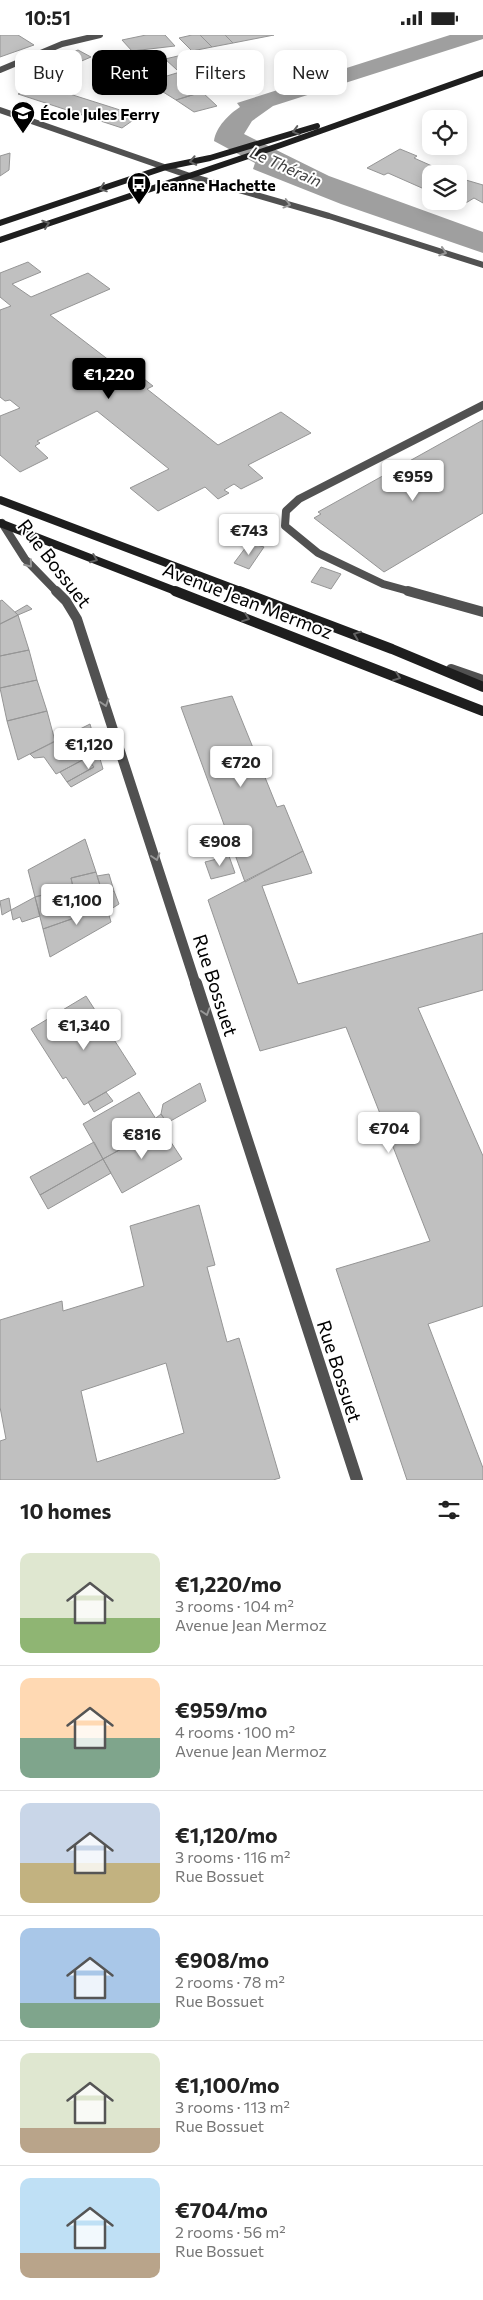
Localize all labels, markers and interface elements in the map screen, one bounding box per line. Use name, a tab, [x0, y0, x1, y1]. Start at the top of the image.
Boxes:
text: 10:51	[25, 6, 71, 29]
chip: Buy	[15, 50, 82, 95]
chip: Rent	[92, 50, 167, 95]
chip: Filters	[177, 50, 264, 95]
chip: New	[274, 50, 347, 95]
school or university icon: École Jules Ferry	[10, 100, 36, 134]
place label: École Jules Ferry	[40, 104, 160, 123]
map controls	[422, 110, 467, 210]
button: locate	[422, 110, 467, 155]
one-way arrow	[292, 126, 300, 136]
water label: Le Thérain	[247, 142, 325, 190]
one-way arrow	[188, 156, 197, 166]
button: layers	[422, 165, 467, 210]
bus stop icon: Jeanne Hachette	[126, 171, 152, 205]
place label: Jeanne Hachette	[156, 175, 276, 194]
one-way arrow	[100, 182, 108, 192]
one-way arrow	[283, 198, 292, 209]
one-way arrow	[41, 220, 50, 230]
one-way arrow	[438, 247, 446, 257]
pin: €1,220	[68, 357, 150, 400]
text: €1,220	[83, 364, 135, 383]
pin: €959	[383, 459, 443, 502]
text: €959	[393, 466, 433, 485]
pin: €743	[219, 513, 279, 556]
street label: Rue Bossuet	[13, 514, 97, 612]
text: €743	[230, 520, 268, 539]
one-way arrow	[90, 554, 98, 564]
street label: Avenue Jean Mermoz	[160, 557, 336, 643]
one-way arrow	[24, 558, 32, 567]
one-way arrow	[241, 612, 250, 622]
one-way arrow	[353, 631, 362, 641]
one-way arrow	[392, 671, 401, 681]
one-way arrow	[99, 698, 109, 707]
pin: €1,120	[48, 727, 130, 770]
text: €1,120	[65, 734, 113, 753]
pin: €720	[211, 745, 271, 788]
text: €720	[221, 752, 261, 771]
pin: €908	[190, 825, 250, 867]
text: €908	[199, 831, 241, 850]
one-way arrow	[150, 853, 160, 861]
pin: €1,100	[36, 883, 118, 926]
text: €1,100	[52, 890, 102, 909]
street label: Rue Bossuet	[189, 931, 243, 1039]
one-way arrow	[200, 1007, 210, 1016]
pin: €1,340	[43, 1009, 125, 1051]
text: €1,340	[58, 1015, 110, 1034]
pin: €704	[359, 1111, 419, 1154]
pin: €816	[112, 1117, 172, 1160]
text: €704	[369, 1118, 409, 1137]
text: €816	[123, 1124, 161, 1143]
street label: Rue Bossuet	[313, 1317, 367, 1425]
icon: filters	[435, 1496, 463, 1524]
text: 10 homes	[20, 1498, 111, 1523]
text: €1,220/mo	[175, 1571, 282, 1596]
icon: home	[60, 1573, 120, 1633]
text: 3 rooms · 104 m²	[175, 1596, 294, 1615]
text: Avenue Jean Mermoz	[175, 1615, 327, 1634]
text: €959/mo	[175, 1697, 267, 1722]
icon: home	[60, 1698, 120, 1758]
text: 4 rooms · 100 m²	[175, 1722, 295, 1741]
text: Avenue Jean Mermoz	[175, 1741, 327, 1760]
text: €1,120/mo	[175, 1822, 278, 1847]
icon: home	[60, 1823, 120, 1883]
text: 3 rooms · 116 m²	[175, 1847, 290, 1866]
text: Rue Bossuet	[175, 1866, 264, 1885]
text: €908/mo	[175, 1947, 269, 1972]
icon: home	[60, 1948, 120, 2008]
text: 2 rooms · 78 m²	[175, 1972, 285, 1991]
text: Rue Bossuet	[175, 1991, 264, 2010]
text: €1,100/mo	[175, 2072, 280, 2097]
icon: home	[60, 2073, 120, 2133]
text: 3 rooms · 113 m²	[175, 2097, 290, 2116]
text: Rue Bossuet	[175, 2116, 264, 2135]
text: €704/mo	[175, 2197, 268, 2222]
icon: home	[60, 2198, 120, 2258]
text: 2 rooms · 56 m²	[175, 2222, 286, 2241]
text: Rue Bossuet	[175, 2241, 264, 2260]

